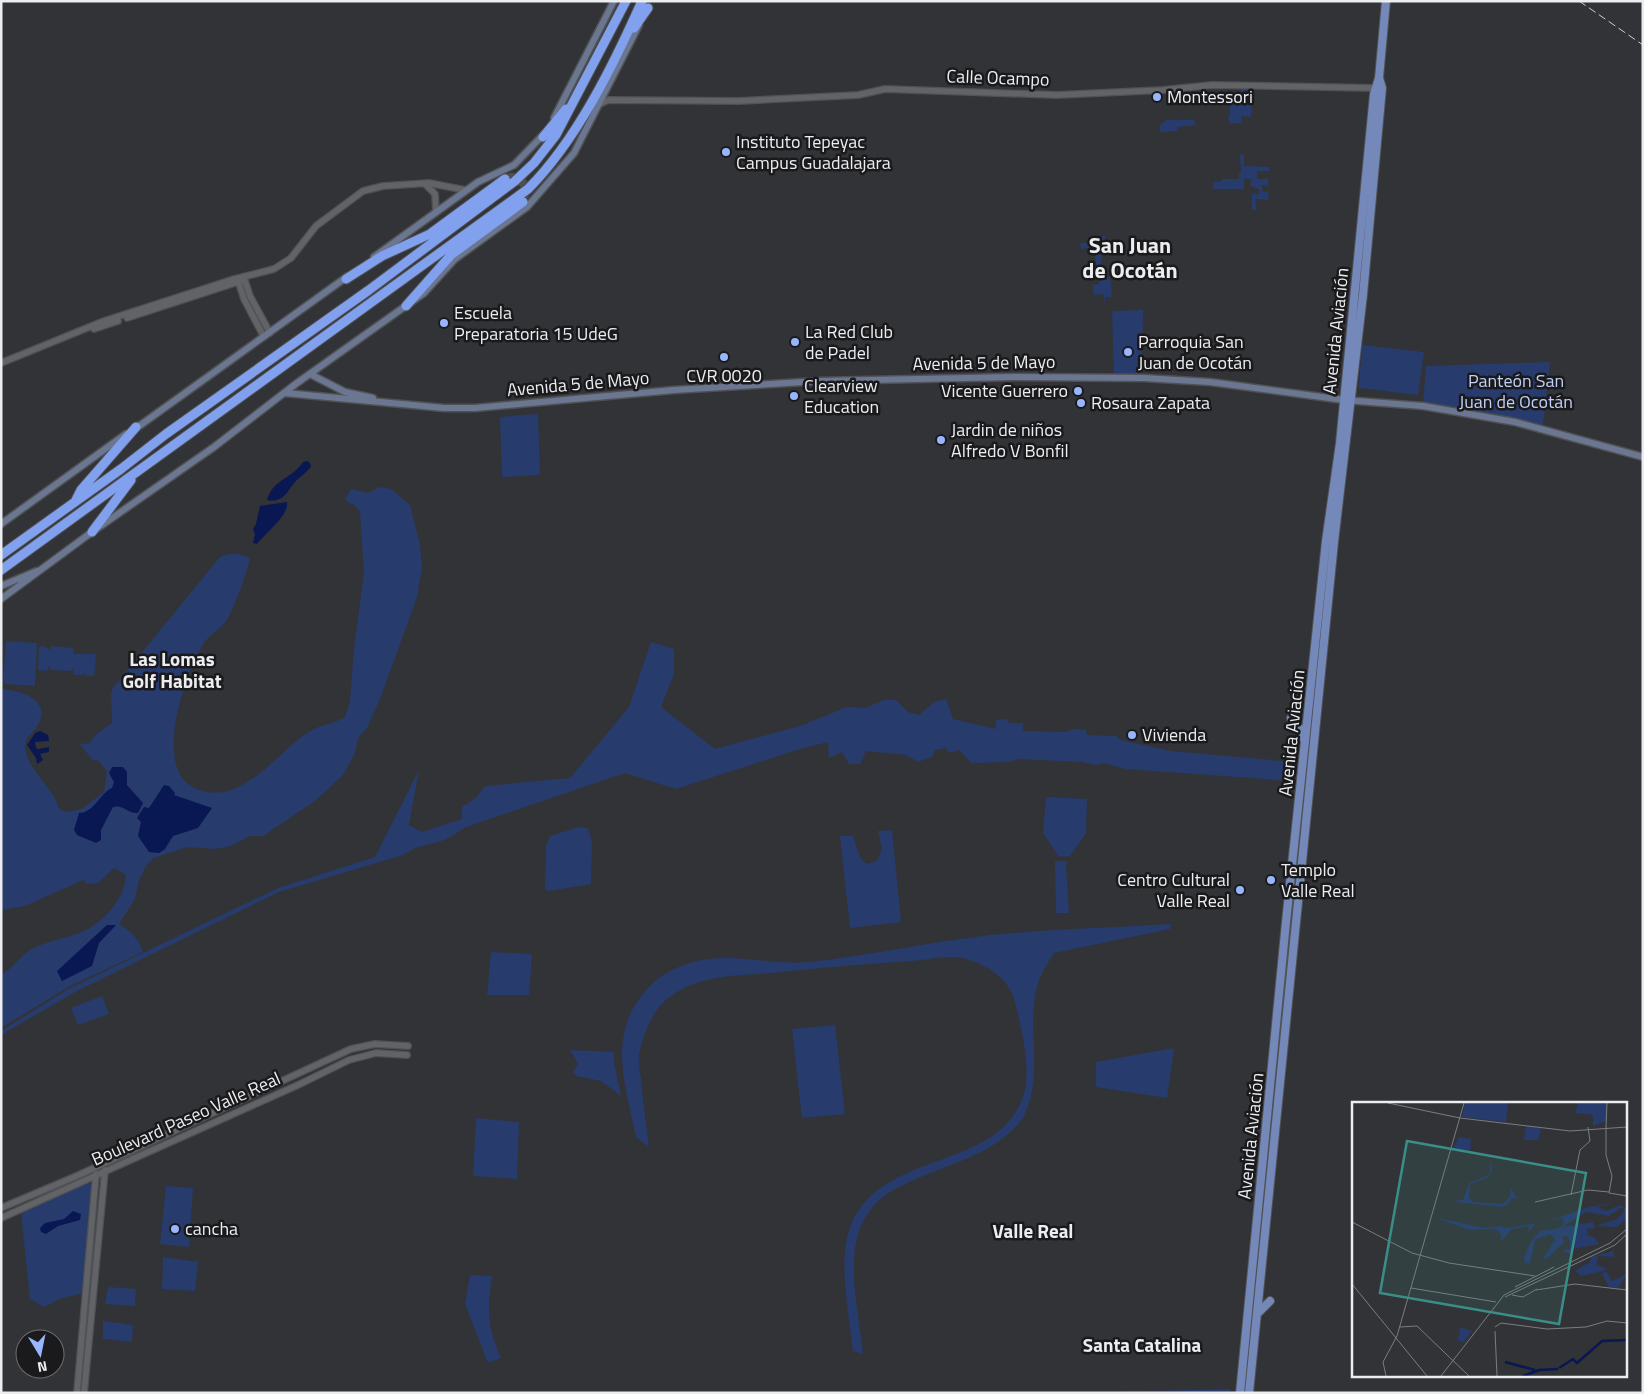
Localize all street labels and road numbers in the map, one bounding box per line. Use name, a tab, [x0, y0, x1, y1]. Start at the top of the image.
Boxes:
street label: Calle Ocampo	[946, 62, 1050, 93]
street label: Avenida Aviación	[1315, 266, 1356, 396]
street label: Avenida 5 de Mayo	[912, 348, 1056, 377]
street label: Avenida 5 de Mayo	[506, 364, 650, 403]
street label: Avenida Aviación	[1271, 668, 1312, 798]
street label: Boulevard Paseo Valle Real	[87, 1065, 285, 1172]
street label: Avenida Aviación	[1230, 1071, 1271, 1201]

